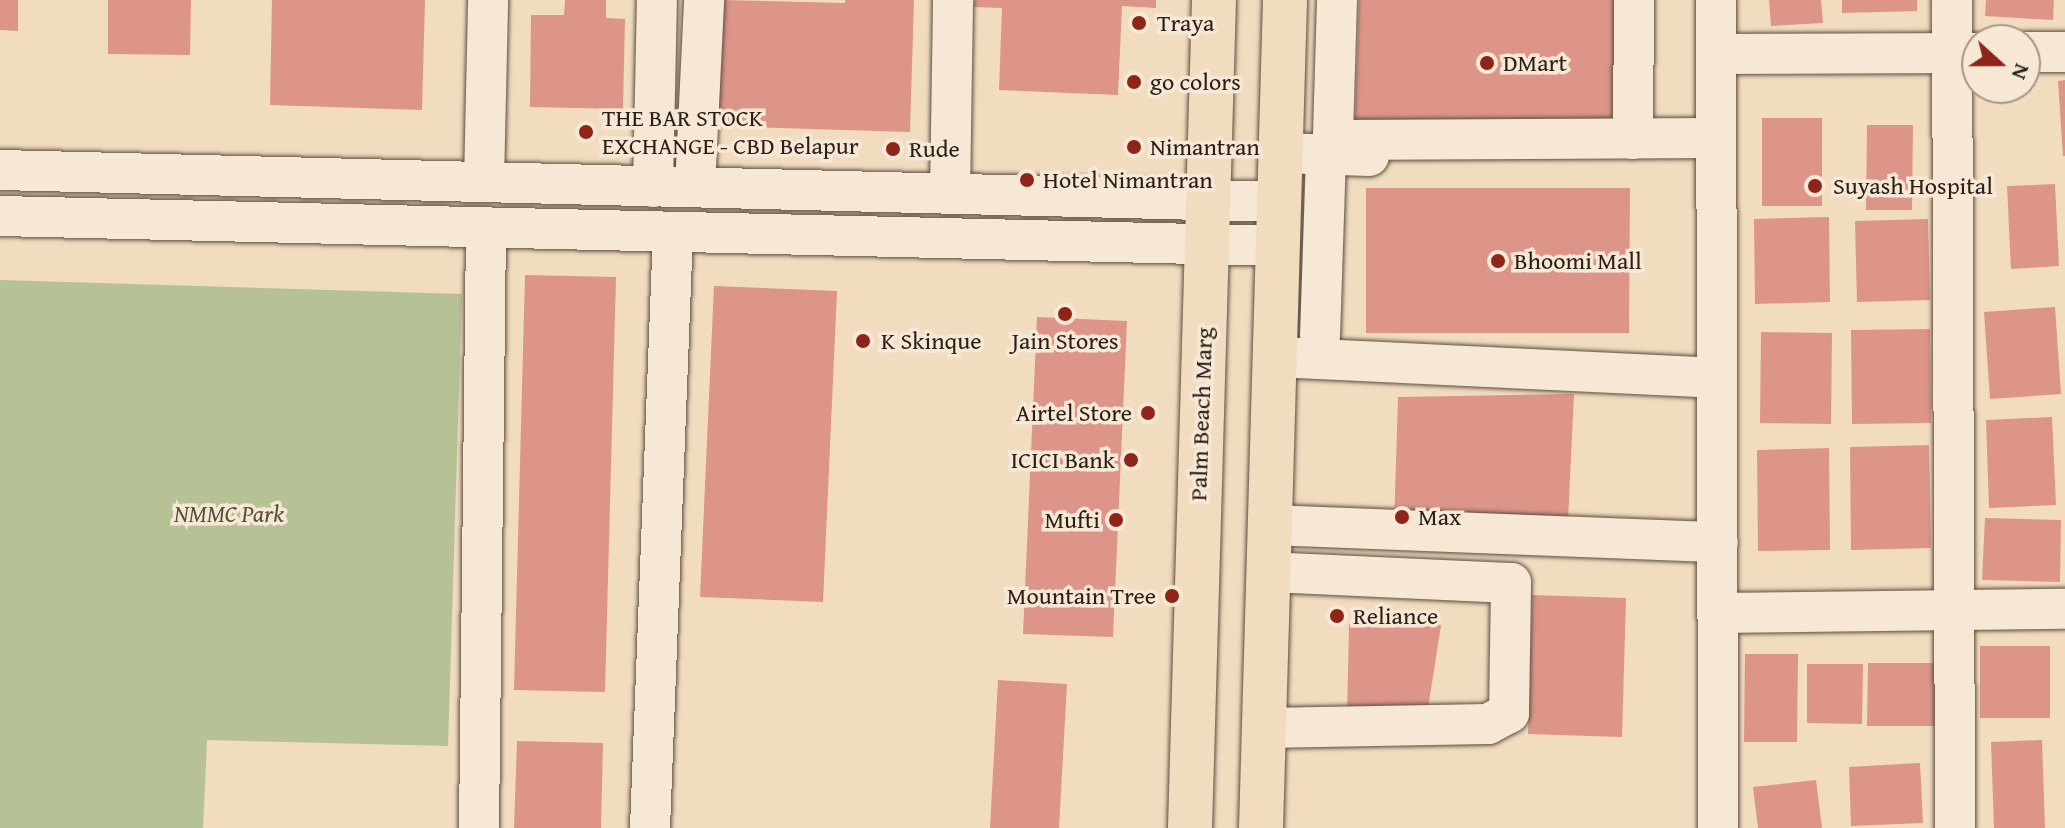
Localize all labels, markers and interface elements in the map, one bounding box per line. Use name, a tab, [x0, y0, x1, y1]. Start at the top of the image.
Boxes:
place label: Traya	[1157, 9, 1214, 37]
marker: Traya	[1128, 12, 1150, 34]
north arrow	[1961, 24, 2041, 104]
place label: DMart	[1503, 49, 1567, 77]
marker: DMart	[1478, 54, 1496, 72]
text: N	[2004, 59, 2039, 84]
place label: go colors	[1150, 68, 1241, 96]
marker: go colors	[1125, 73, 1143, 91]
place label: THE BAR STOCK EXCHANGE - CBD Belapur	[602, 104, 859, 160]
marker: THE BAR STOCK EXCHANGE - CBD Belapur	[577, 123, 595, 141]
place label: Nimantran	[1150, 133, 1260, 161]
place label: Rude	[909, 135, 960, 163]
marker: Nimantran	[1125, 138, 1143, 156]
marker: Rude	[884, 140, 902, 158]
place label: Hotel Nimantran	[1043, 166, 1213, 194]
marker: Hotel Nimantran	[1018, 171, 1036, 189]
place label: Suyash Hospital	[1833, 172, 1993, 200]
marker: Suyash Hospital	[1804, 175, 1826, 197]
place label: Bhoomi Mall	[1514, 247, 1642, 275]
marker: Bhoomi Mall	[1489, 252, 1507, 270]
marker: Jain Stores	[1056, 305, 1074, 323]
place label: K Skinque	[881, 327, 981, 355]
place label: Jain Stores	[1011, 327, 1119, 355]
street label: Palm Beach Marg	[1184, 327, 1218, 501]
marker: K Skinque	[852, 330, 874, 352]
place label: Airtel Store	[1016, 399, 1132, 427]
marker: Airtel Store	[1139, 404, 1157, 422]
place label: ICICI Bank	[1011, 446, 1115, 474]
marker: ICICI Bank	[1122, 451, 1140, 469]
park label: NMMC Park	[174, 500, 284, 528]
place label: Max	[1418, 503, 1461, 531]
place label: Mufti	[1044, 506, 1100, 534]
marker: Max	[1393, 508, 1411, 526]
marker: Mufti	[1107, 511, 1125, 529]
place label: Mountain Tree	[1007, 582, 1156, 610]
marker: Mountain Tree	[1163, 587, 1181, 605]
place label: Reliance	[1353, 602, 1438, 630]
marker: Reliance	[1328, 607, 1346, 625]

